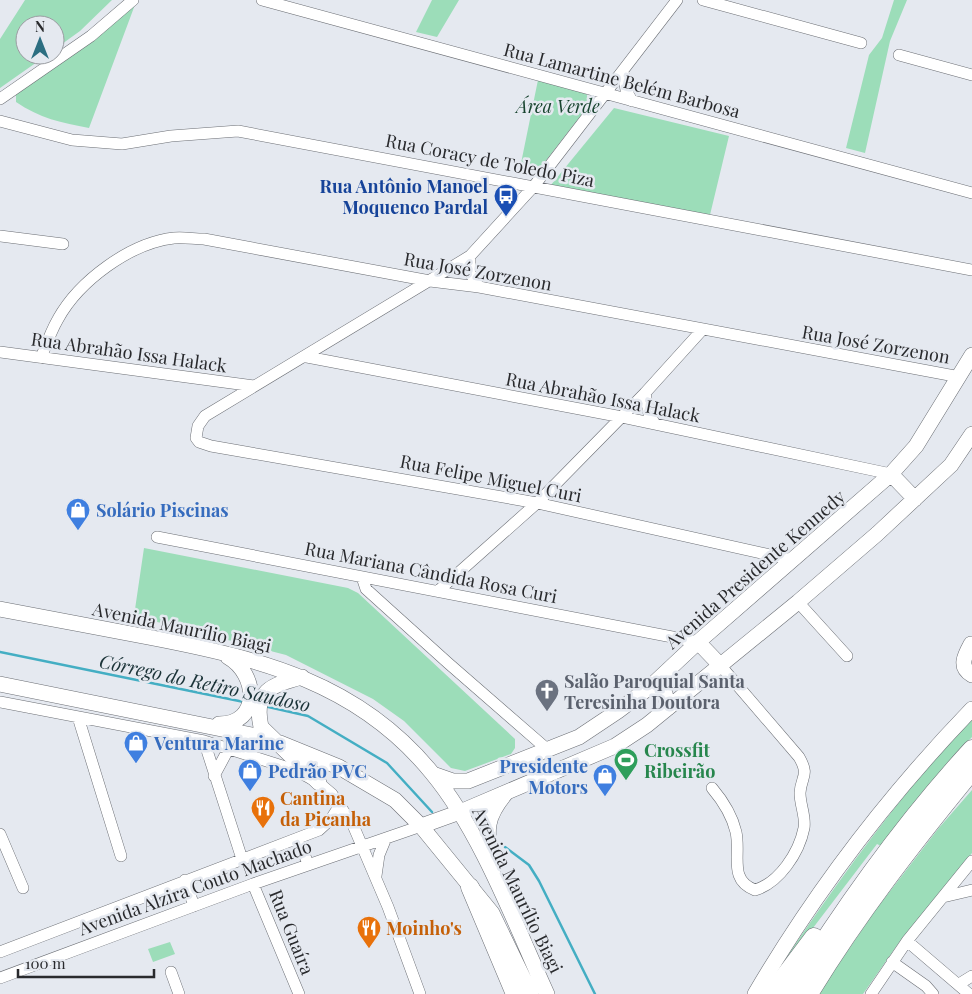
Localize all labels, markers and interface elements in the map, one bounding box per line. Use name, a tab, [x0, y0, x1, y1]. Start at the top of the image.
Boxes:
north arrow	[15, 15, 65, 65]
text: N	[35, 17, 45, 36]
street label: Rua Lamartine Belém Barbosa	[501, 37, 743, 123]
park label: Área Verde	[514, 94, 600, 118]
street label: Rua Coracy de Toledo Piza	[383, 128, 597, 192]
place label: Rua Antônio Manoel Moquenco Pardal	[320, 174, 488, 219]
bus stop icon: Rua Antônio Manoel Moquenco Pardal	[493, 183, 519, 217]
street label: Rua José Zorzenon	[402, 246, 554, 296]
street label: Rua José Zorzenon	[800, 319, 952, 369]
street label: Rua Abrahão Issa Halack	[29, 326, 229, 378]
street label: Rua Abrahão Issa Halack	[504, 366, 702, 428]
street label: Rua Felipe Miguel Curi	[398, 449, 584, 507]
street label: Avenida Presidente Kennedy	[659, 484, 850, 654]
shop icon: Solário Piscinas	[65, 497, 91, 531]
place label: Solário Piscinas	[96, 498, 229, 522]
street label: Rua Mariana Cândida Rosa Curi	[303, 536, 559, 608]
street label: Avenida Maurílio Biagi	[90, 596, 274, 658]
water label: Córrego do Retiro Saudoso	[97, 647, 313, 717]
place label: Salão Paroquial Santa Teresinha Doutora	[564, 669, 746, 714]
church icon: Salão Paroquial Santa Teresinha Doutora	[534, 678, 560, 712]
shop icon: Ventura Marine	[123, 730, 149, 764]
place label: Ventura Marine	[153, 731, 284, 755]
place label: Crossfit Ribeirão	[644, 738, 715, 783]
sports icon: Crossfit Ribeirão	[613, 747, 639, 781]
place label: Presidente Motors	[499, 754, 588, 799]
shop icon: Pedrão PVC	[237, 758, 263, 792]
place label: Pedrão PVC	[268, 759, 367, 783]
shop icon: Presidente Motors	[592, 763, 618, 797]
place label: Cantina da Picanha	[280, 786, 372, 831]
restaurant icon: Cantina da Picanha	[250, 795, 276, 829]
street label: Avenida Maurílio Biagi	[467, 802, 569, 977]
street label: Avenida Alzira Couto Machado	[74, 834, 315, 941]
street label: Rua Guaíra	[264, 886, 320, 978]
restaurant icon: Moinho's	[356, 915, 382, 949]
place label: Moinho's	[386, 916, 462, 940]
scale bar	[18, 946, 154, 978]
text: 100 m	[25, 953, 66, 973]

